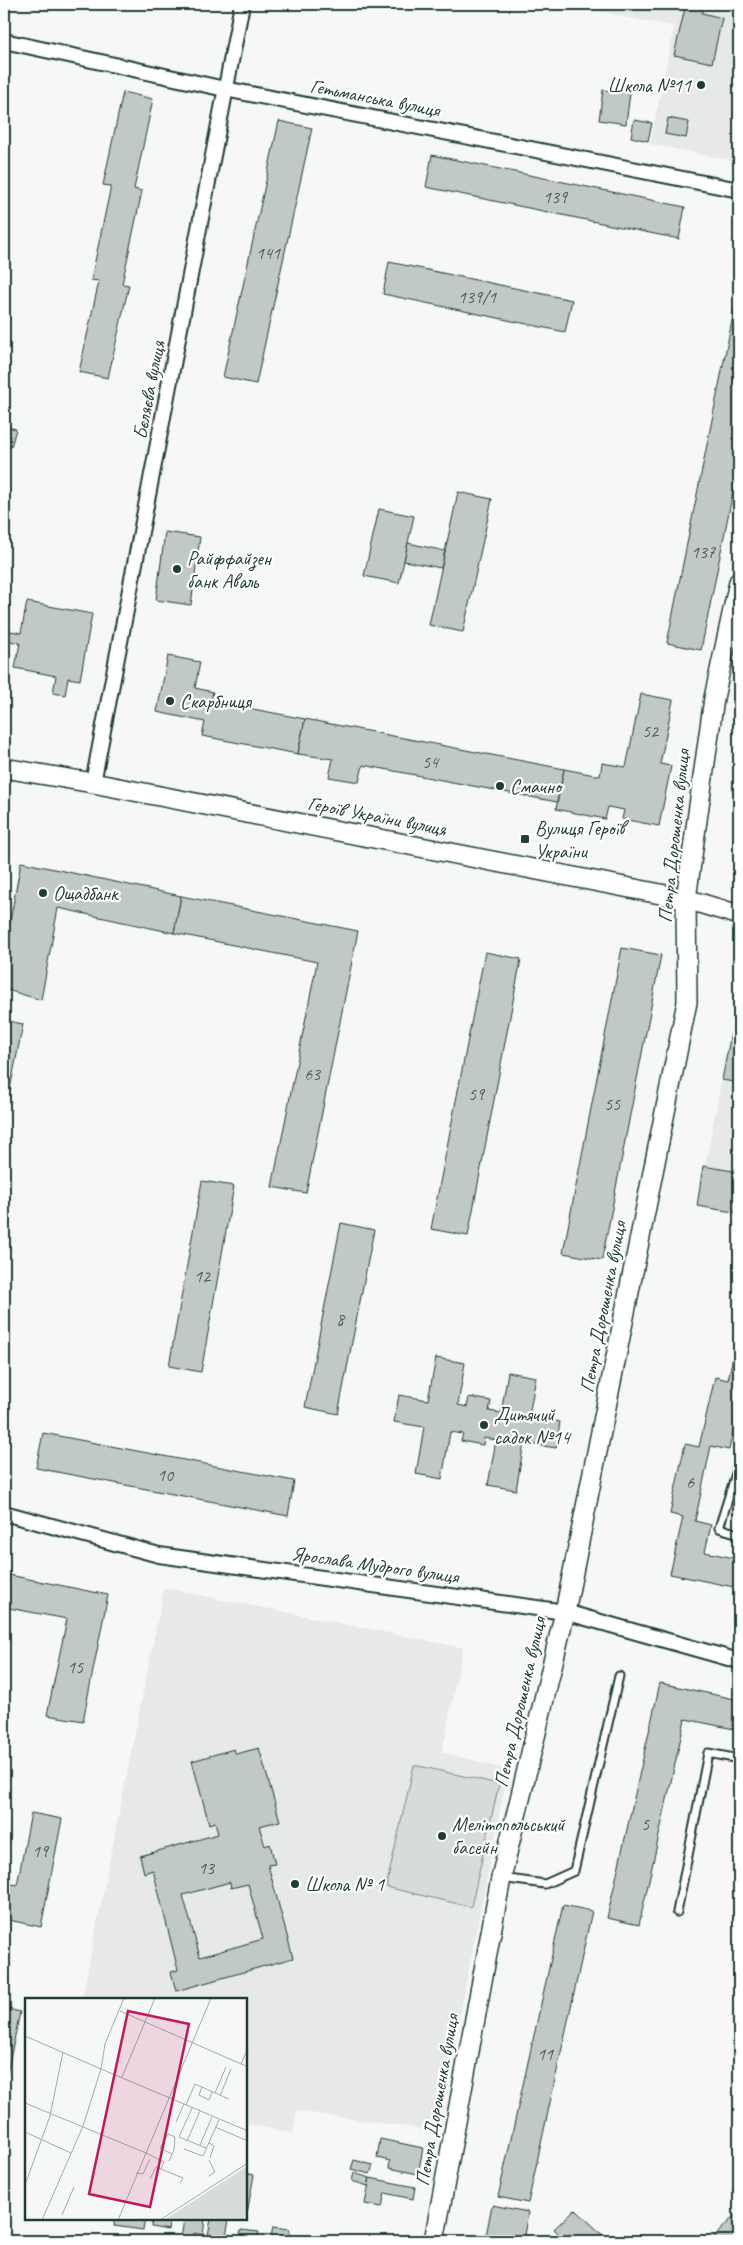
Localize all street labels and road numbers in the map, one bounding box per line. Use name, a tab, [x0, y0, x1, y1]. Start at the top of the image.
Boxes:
street label: Гетьманська вулиця	[308, 73, 444, 123]
street label: Бєляєва вулиця	[127, 338, 171, 441]
street label: Петра Дорошенка вулиця	[652, 746, 696, 924]
street label: Героїв України вулиця	[306, 790, 449, 842]
street label: Петра Дорошенка вулиця	[574, 1217, 632, 1395]
street label: Ярослава Мудрого вулиця	[290, 1541, 462, 1589]
street label: Петра Дорошенка вулиця	[488, 1612, 552, 1790]
street label: Петра Дорошенка вулиця	[410, 2010, 465, 2188]

